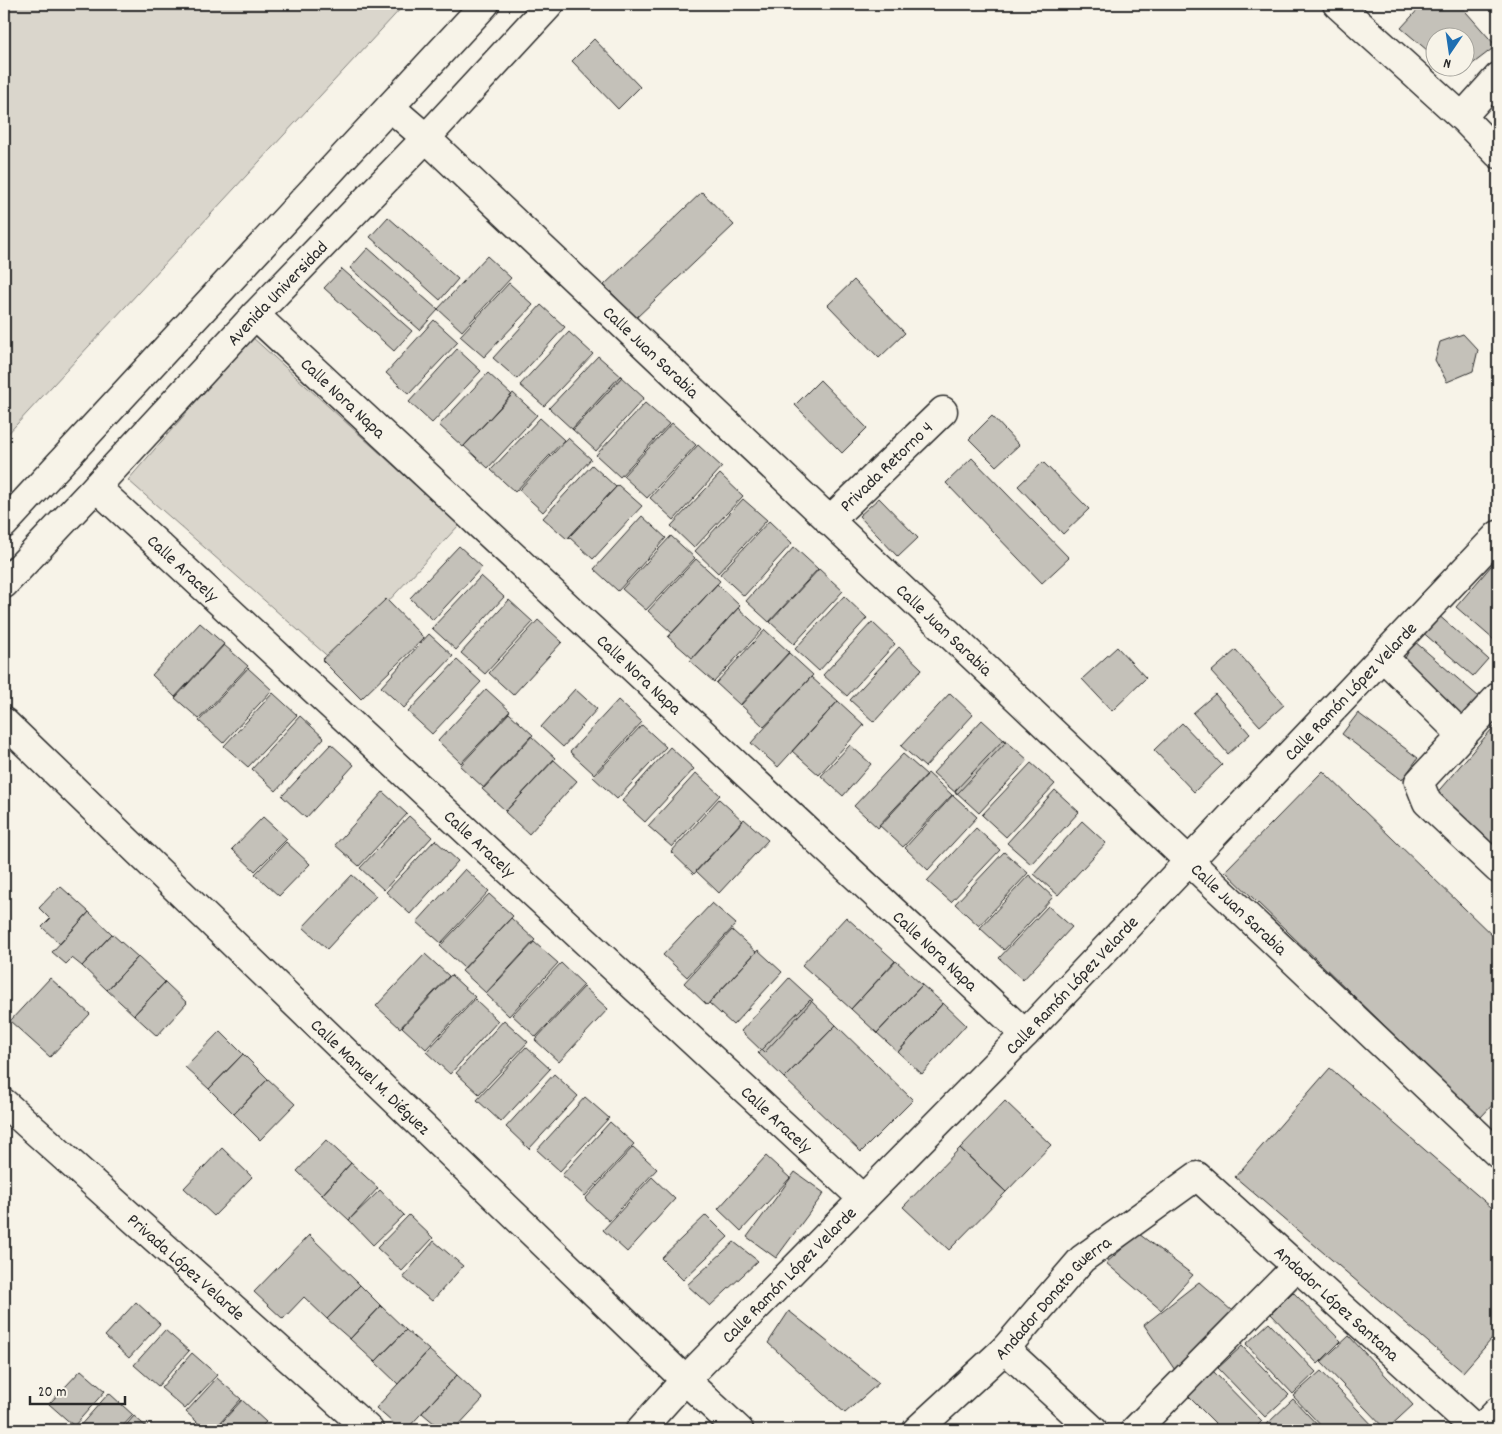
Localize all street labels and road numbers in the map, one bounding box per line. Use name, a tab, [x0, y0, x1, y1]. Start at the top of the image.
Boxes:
street label: Avenida Universidad	[222, 237, 335, 353]
street label: Calle Juan Sarabia	[596, 302, 704, 406]
street label: Calle Nora Napa	[294, 353, 390, 446]
street label: Privada Retorno 4	[835, 417, 940, 519]
street label: Calle Aracely	[140, 530, 223, 610]
street label: Calle Juan Sarabia	[889, 579, 997, 684]
street label: Calle Ramón López Velarde	[1280, 618, 1424, 768]
street label: Calle Nora Napa	[590, 630, 686, 722]
street label: Calle Aracely	[437, 806, 520, 885]
street label: Calle Juan Sarabia	[1184, 859, 1292, 963]
street label: Calle Nora Napa	[886, 906, 982, 999]
street label: Calle Ramón López Velarde	[1001, 912, 1145, 1062]
street label: Calle Manuel M. Diéguez	[304, 1014, 435, 1142]
street label: Calle Aracely	[734, 1081, 817, 1161]
street label: Calle Ramón López Velarde	[717, 1202, 863, 1350]
street label: Privada López Velarde	[121, 1209, 249, 1328]
street label: Andador Donato Guerra	[990, 1231, 1118, 1367]
street label: Andador López Santana	[1267, 1241, 1404, 1369]

